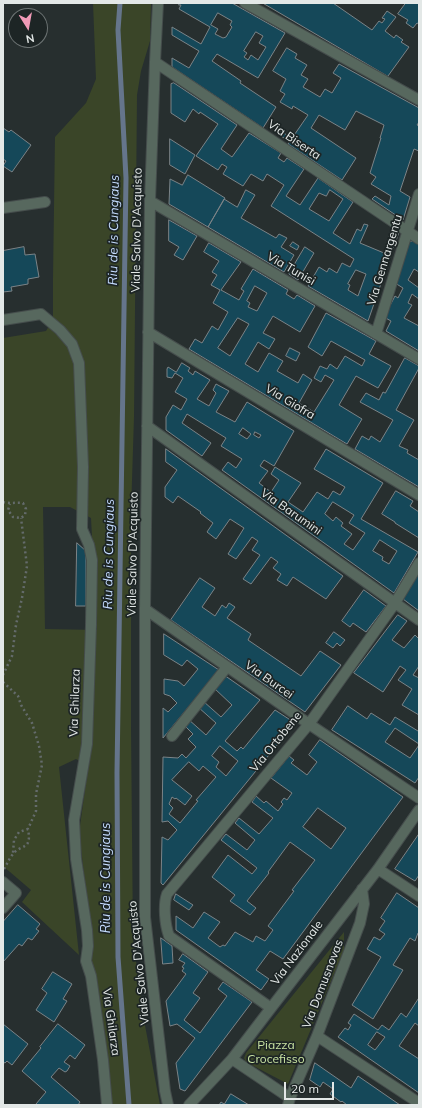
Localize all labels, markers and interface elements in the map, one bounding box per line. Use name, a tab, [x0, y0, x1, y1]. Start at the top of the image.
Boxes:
north arrow	[8, 8, 48, 48]
text: N	[25, 31, 36, 46]
street label: Via Biserta	[265, 117, 323, 163]
street label: Viale Salvo D'Acquisto	[129, 167, 145, 293]
water label: Riu de is Cungiaus	[105, 175, 123, 285]
street label: Via Gennargentu	[364, 213, 406, 307]
street label: Via Tunisi	[264, 249, 318, 289]
street label: Via Giofra	[262, 382, 318, 422]
street label: Via Barumini	[258, 486, 324, 538]
street label: Viale Salvo D'Acquisto	[125, 491, 141, 617]
water label: Riu de is Cungiaus	[100, 499, 118, 609]
street label: Via Burcei	[242, 658, 296, 702]
street label: Via Ghilarza	[67, 669, 83, 737]
street label: Via Ortobene	[247, 709, 305, 775]
water label: Riu de is Cungiaus	[98, 823, 114, 933]
street label: Viale Salvo D'Acquisto	[125, 900, 153, 1026]
street label: Via Nazionale	[268, 918, 326, 988]
street label: Via Domusnovas	[299, 938, 347, 1030]
street label: Via Ghilarza	[99, 987, 123, 1057]
park label: Piazza Crocefisso	[247, 1038, 305, 1066]
scale bar	[286, 1074, 336, 1100]
text: 20 m	[291, 1081, 319, 1096]

